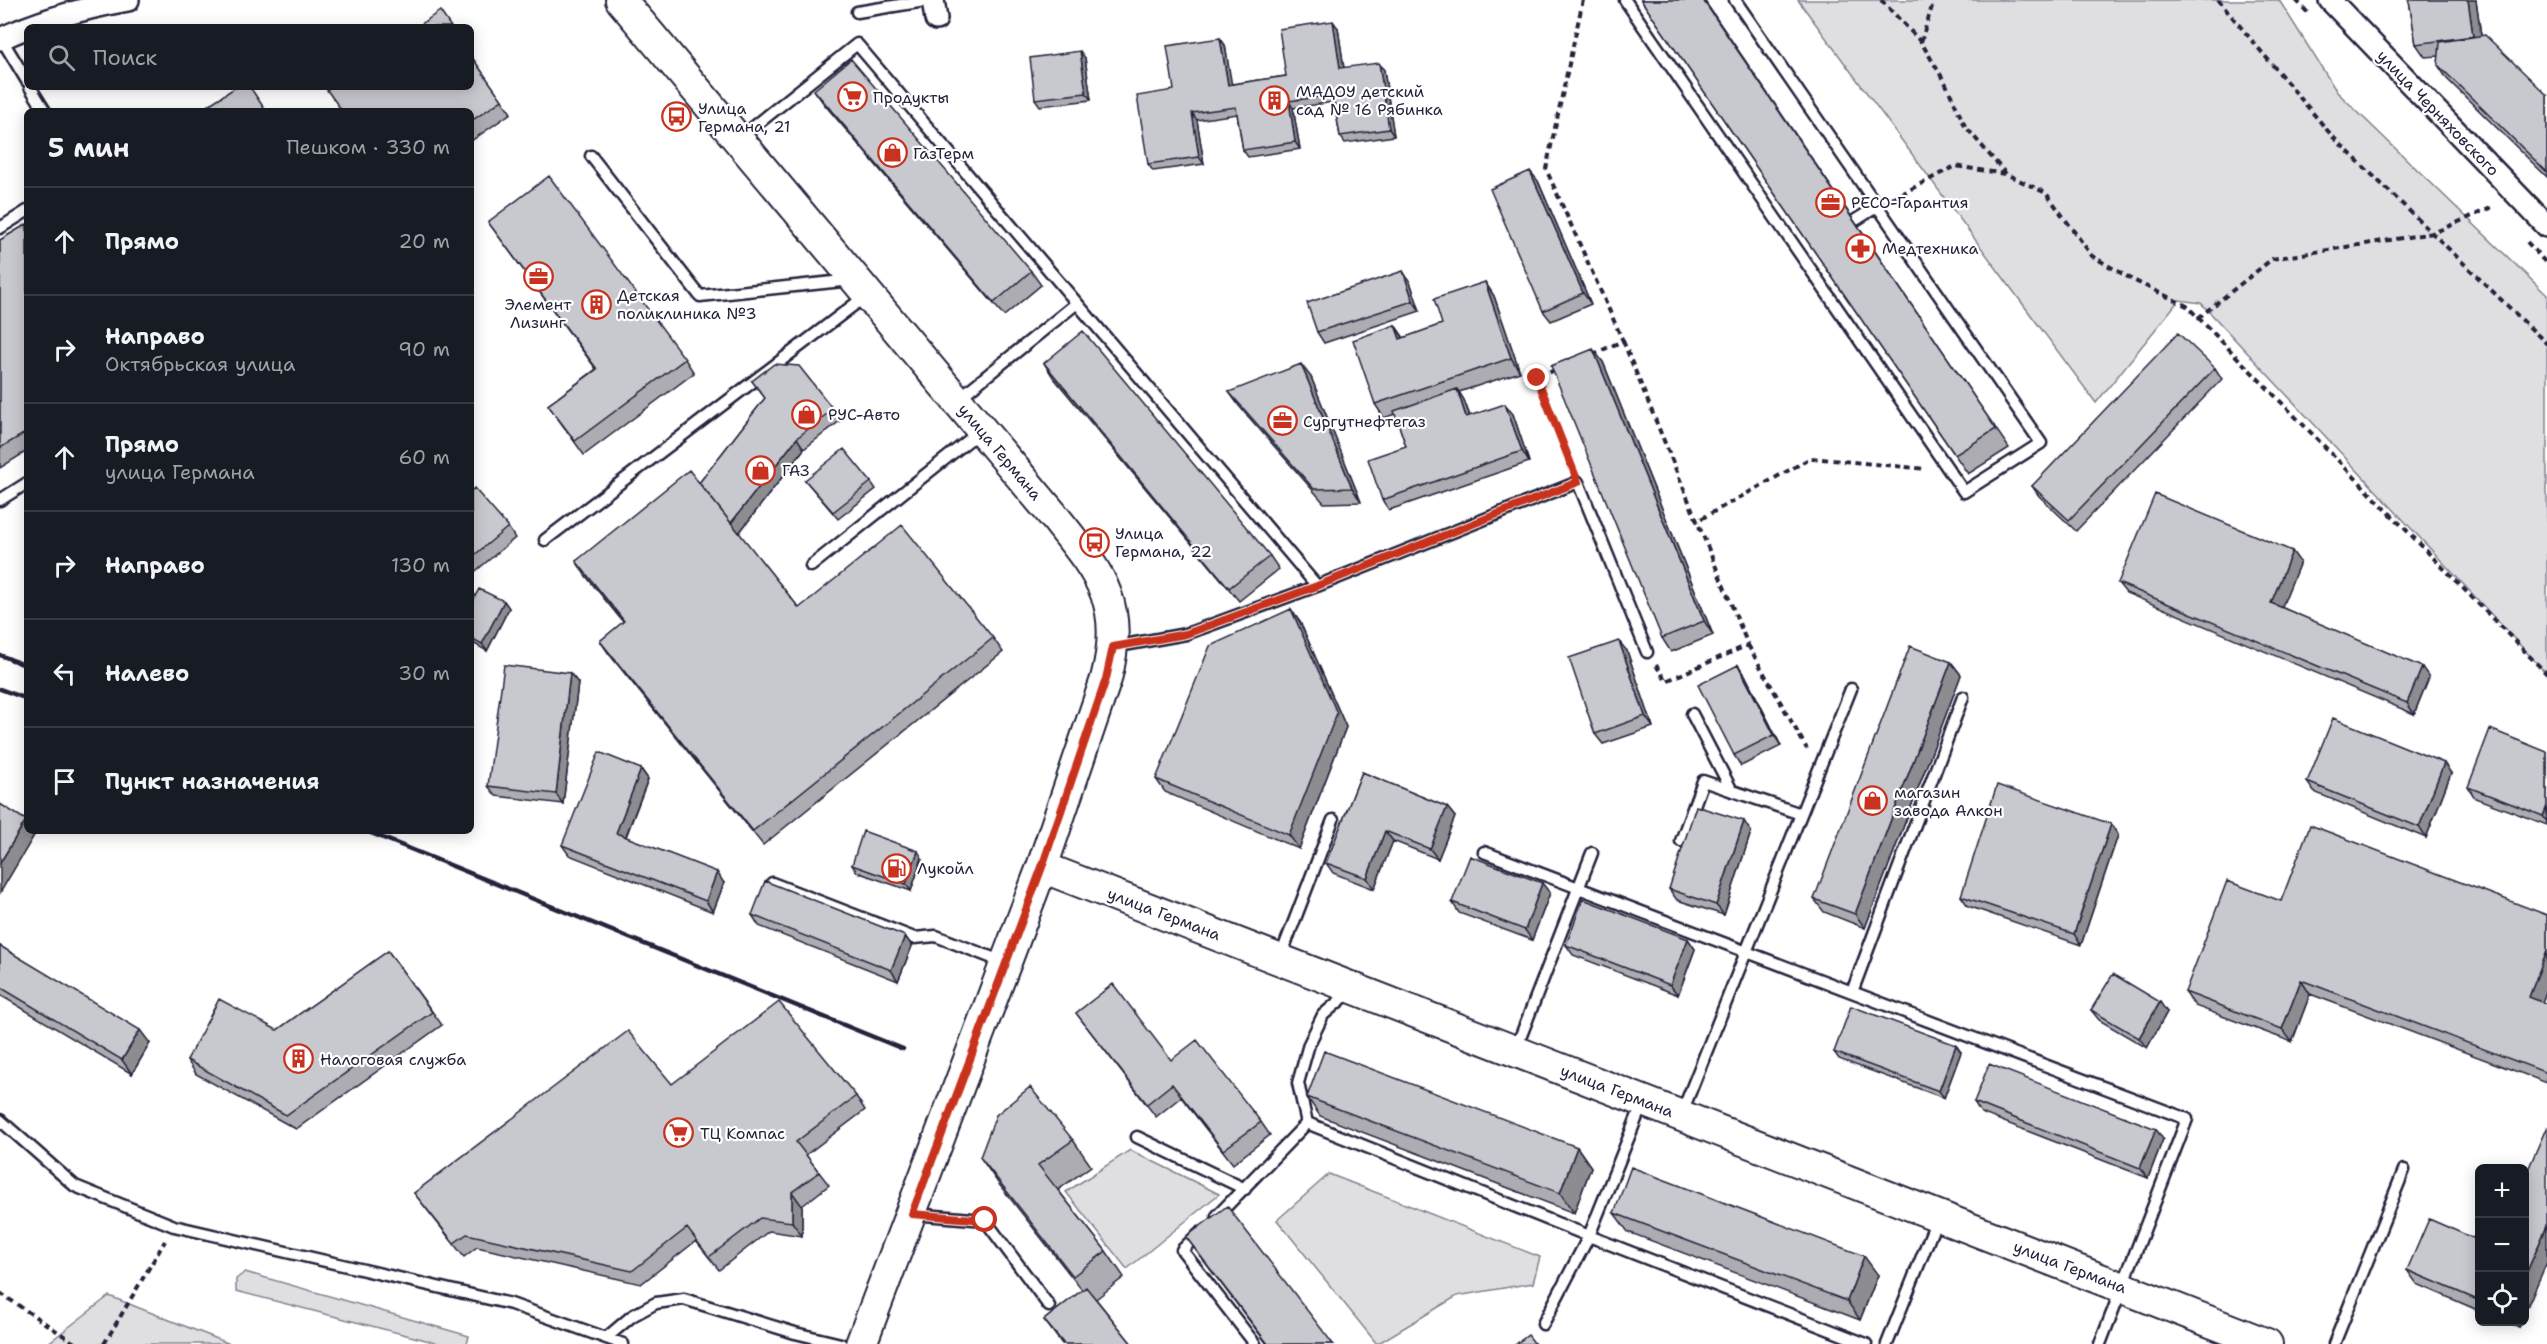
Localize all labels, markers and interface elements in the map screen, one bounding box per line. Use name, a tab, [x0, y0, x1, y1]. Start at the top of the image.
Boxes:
search box	[24, 24, 474, 90]
icon: search	[45, 41, 78, 74]
text: Поиск	[93, 43, 157, 72]
street label: улица Черняховского	[2372, 46, 2504, 180]
supermarket icon: Продукты	[836, 81, 868, 113]
place label: МАДОУ детский сад № 16 Рябинка	[1296, 81, 1443, 120]
building icon: МАДОУ детский сад № 16 Рябинка	[1259, 84, 1291, 116]
place label: Продукты	[873, 87, 949, 108]
place label: Улица Германа, 21	[698, 98, 790, 137]
bus stop icon: Улица Германа, 21	[661, 101, 693, 133]
text: 5 мин	[48, 130, 129, 165]
text: Пешком · 330 m	[286, 134, 450, 160]
shop icon: ГазТерм	[876, 137, 908, 169]
place label: ГазТерм	[913, 143, 974, 164]
office icon: РЕСО-Гарантия	[1814, 186, 1846, 218]
place label: РЕСО-Гарантия	[1851, 192, 1968, 213]
icon: ahead	[48, 225, 81, 258]
text: Прямо	[105, 227, 179, 256]
text: 20 m	[399, 228, 450, 254]
pharmacy icon: Медтехника	[1845, 232, 1877, 264]
place label: Медтехника	[1882, 238, 1979, 259]
office icon: Элемент Лизинг	[522, 260, 554, 292]
place label: Детская поликлиника №3	[617, 285, 757, 324]
building icon: Детская поликлиника №3	[580, 288, 612, 320]
place label: Элемент Лизинг	[505, 294, 572, 333]
text: Направо	[105, 322, 205, 351]
icon: right	[48, 333, 81, 366]
text: 90 m	[398, 336, 450, 362]
text: Октябрьская улица	[105, 351, 295, 377]
route end	[1523, 364, 1549, 390]
shop icon: РУС-Авто	[791, 398, 823, 430]
street label: улица Германа	[953, 399, 1047, 505]
place label: РУС-Авто	[828, 404, 900, 425]
office icon: Сургутнефтегаз	[1266, 405, 1298, 437]
place label: Сургутнефтегаз	[1303, 411, 1426, 432]
text: Прямо	[105, 430, 179, 459]
icon: ahead	[48, 441, 81, 474]
text: 60 m	[398, 444, 450, 470]
shop icon: ГАЗ	[745, 454, 777, 486]
text: улица Германа	[105, 459, 255, 485]
place label: ГАЗ	[782, 460, 810, 481]
place label: Улица Германа, 22	[1115, 523, 1212, 562]
bus stop icon: Улица Германа, 22	[1078, 526, 1110, 558]
icon: right	[48, 549, 81, 582]
text: Направо	[105, 551, 205, 580]
text: 130 m	[391, 552, 450, 578]
icon: left	[48, 657, 81, 690]
text: Налево	[105, 659, 189, 688]
text: 30 m	[398, 660, 450, 686]
icon: arrive	[48, 765, 81, 798]
text: Пункт назначения	[105, 767, 319, 796]
place label: магазин завода Алкон	[1894, 782, 2003, 821]
shop icon: магазин завода Алкон	[1857, 785, 1889, 817]
fuel station icon: Лукойл	[880, 852, 912, 884]
place label: Лукойл	[917, 858, 974, 879]
street label: улица Германа	[1104, 883, 1224, 945]
building icon: Налоговая служба	[283, 1043, 315, 1075]
place label: Налоговая служба	[320, 1049, 466, 1070]
street label: улица Германа	[1557, 1060, 1677, 1122]
supermarket icon: ТЦ Компас	[663, 1117, 695, 1149]
place label: ТЦ Компас	[700, 1123, 785, 1144]
map controls	[2475, 1164, 2529, 1326]
button: +	[2475, 1164, 2529, 1218]
route start	[971, 1206, 997, 1232]
button: −	[2475, 1218, 2529, 1272]
street label: улица Германа	[2010, 1236, 2130, 1298]
button: locate	[2475, 1272, 2529, 1326]

